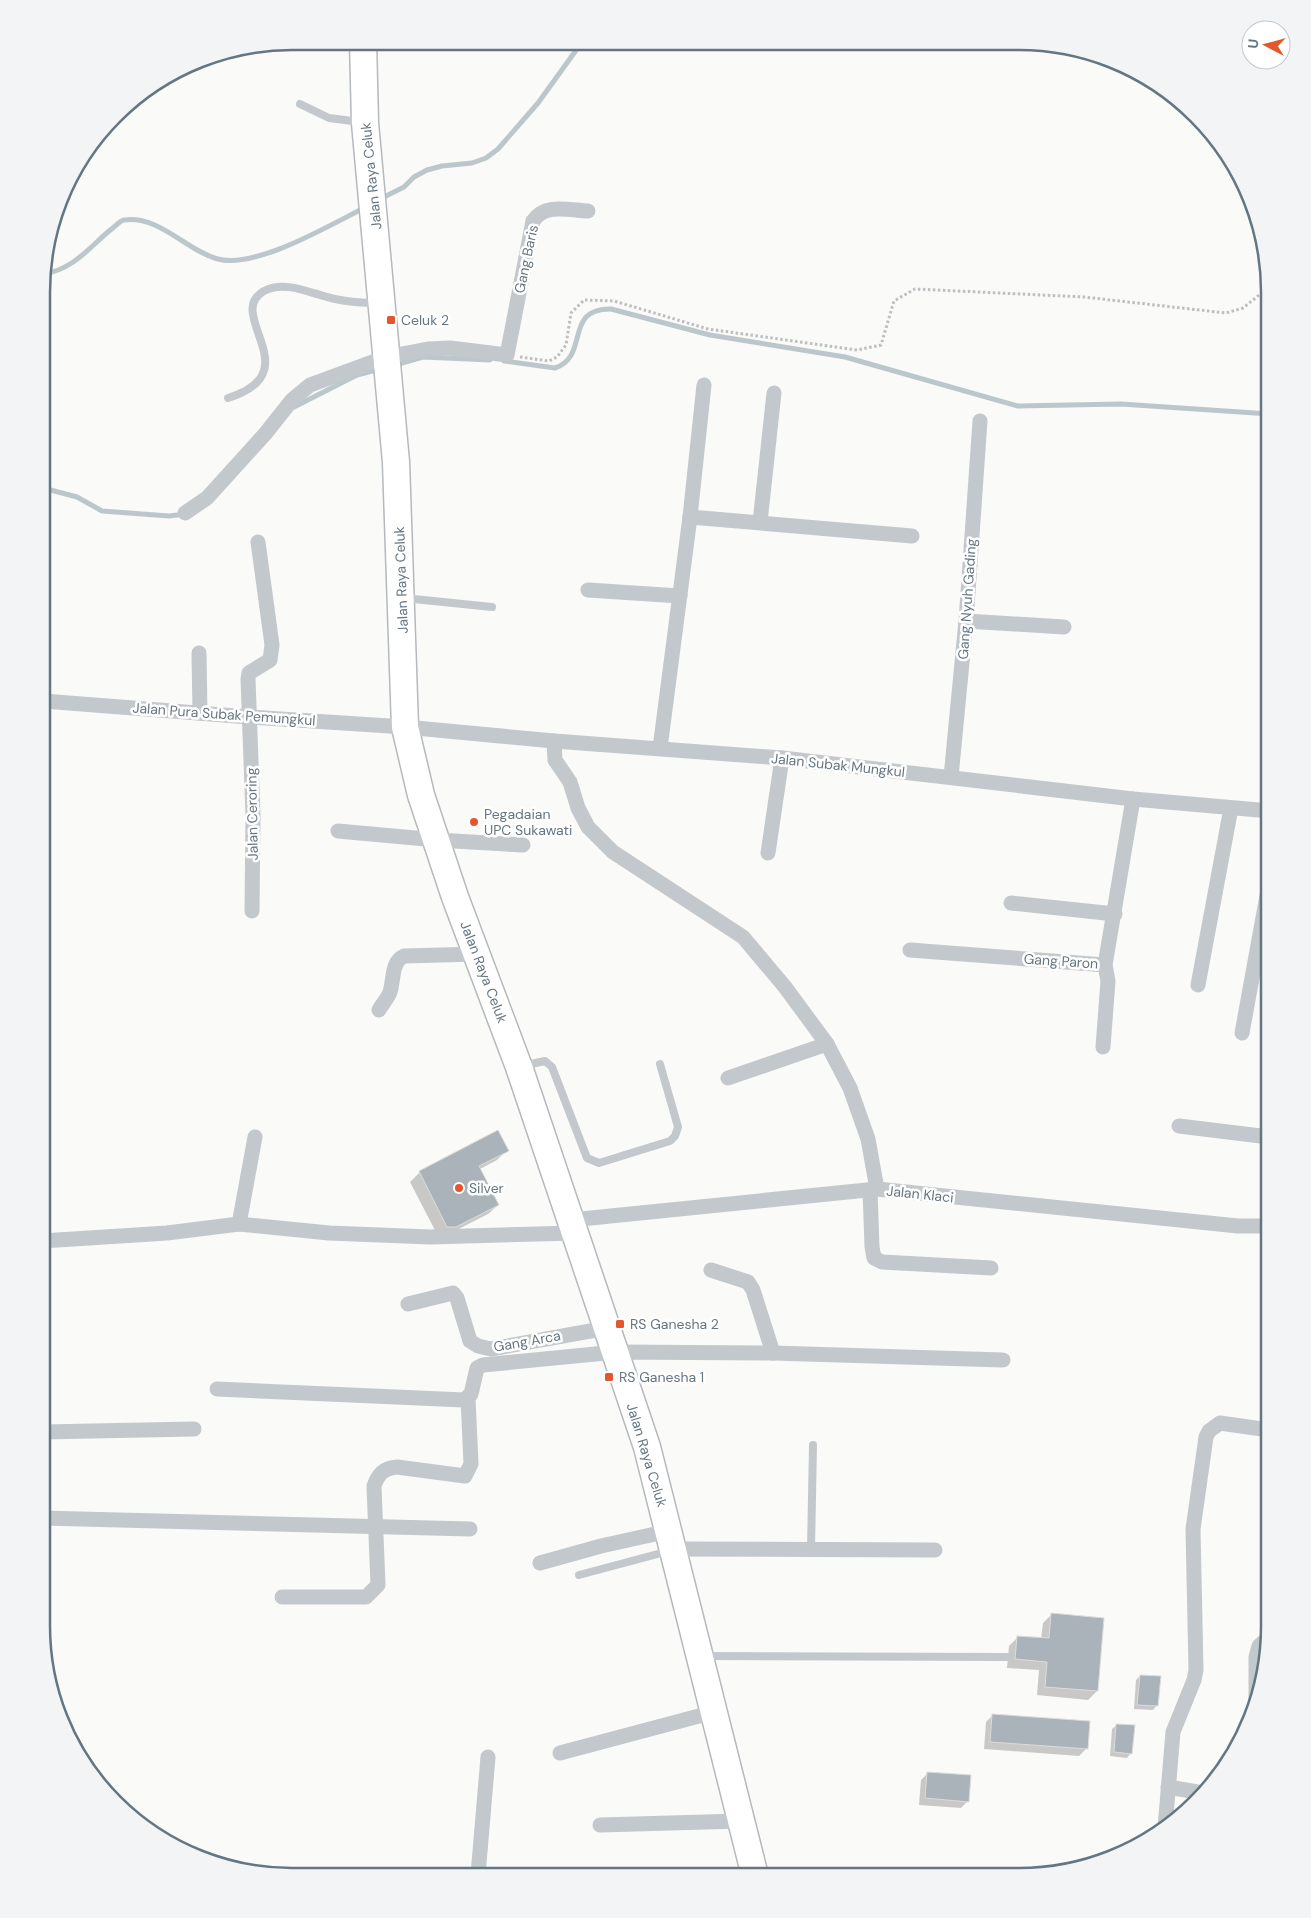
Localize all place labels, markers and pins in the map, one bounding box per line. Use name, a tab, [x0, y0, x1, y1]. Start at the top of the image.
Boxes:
place label: Celuk 2	[401, 311, 449, 329]
marker: Celuk 2	[385, 314, 397, 326]
place label: Pegadaian UPC Sukawati	[484, 805, 572, 839]
marker: Pegadaian UPC Sukawati	[468, 816, 480, 828]
place label: Silver	[469, 1179, 504, 1197]
marker: Silver	[453, 1182, 465, 1194]
place label: RS Ganesha 2	[630, 1315, 719, 1333]
marker: RS Ganesha 2	[614, 1318, 626, 1330]
place label: RS Ganesha 1	[619, 1368, 704, 1386]
marker: RS Ganesha 1	[603, 1371, 615, 1383]

